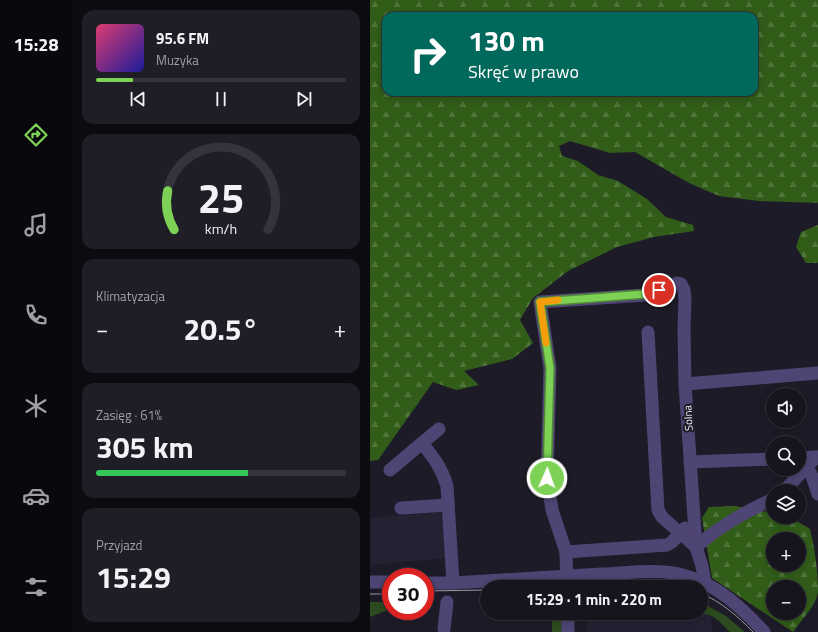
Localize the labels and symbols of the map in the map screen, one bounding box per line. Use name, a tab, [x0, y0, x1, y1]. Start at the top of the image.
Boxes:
pin	[642, 273, 676, 307]
street label: Solna	[679, 404, 697, 431]
position arrow	[526, 457, 568, 499]
speed limit sign: 30	[382, 568, 434, 620]

